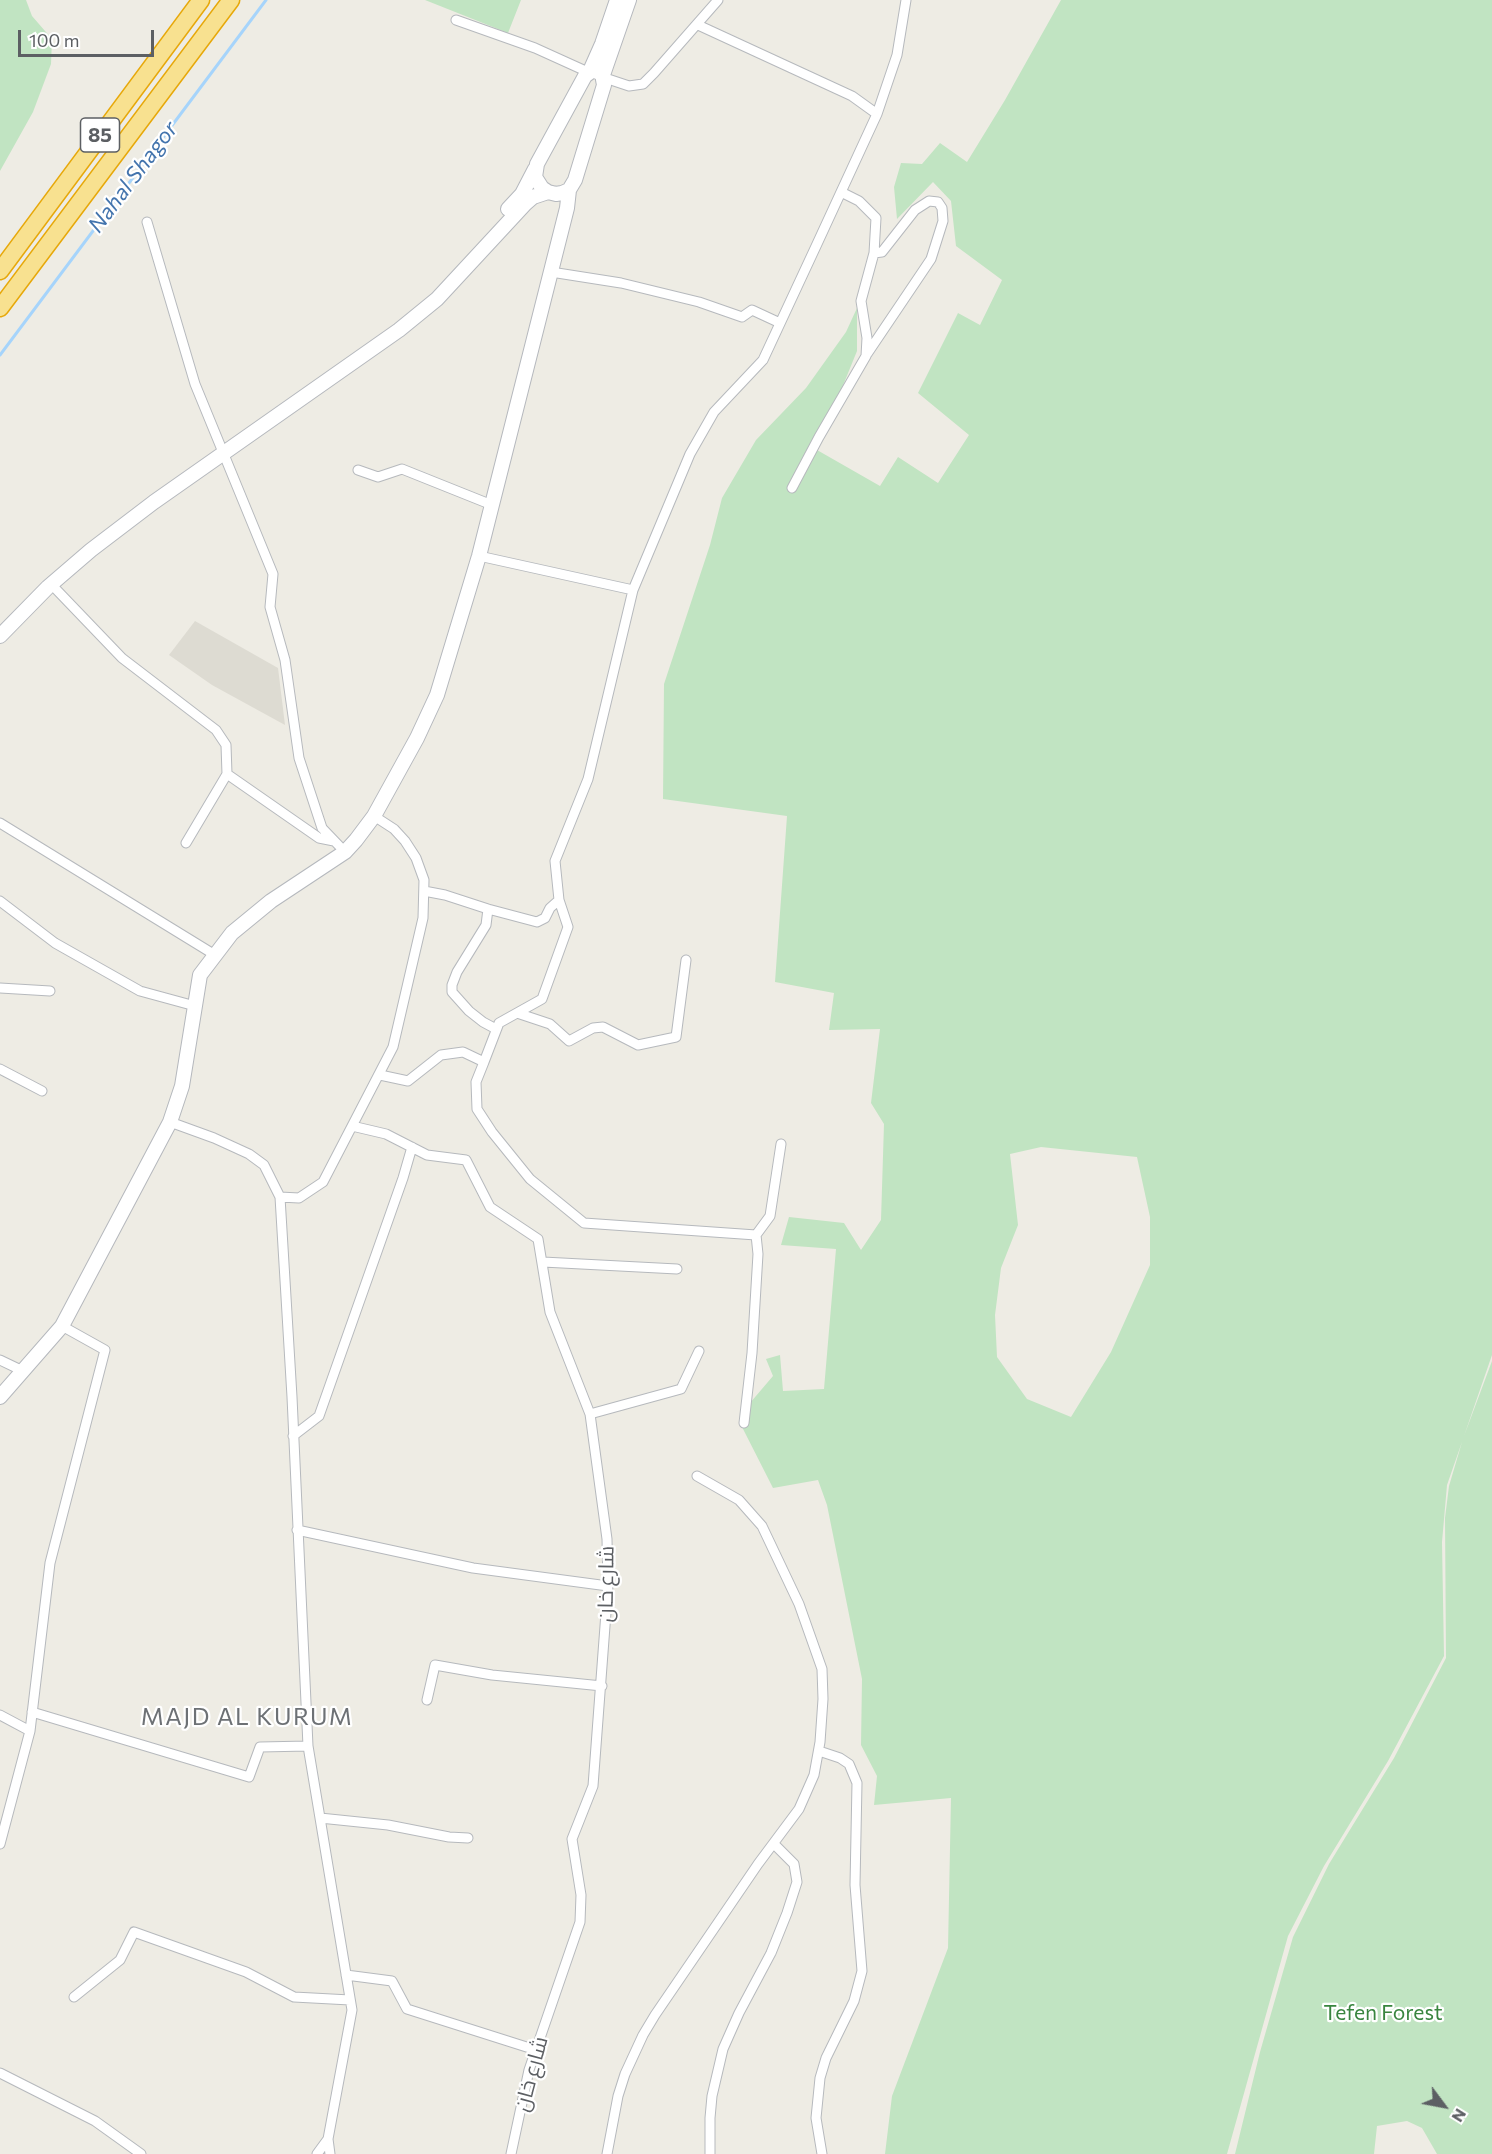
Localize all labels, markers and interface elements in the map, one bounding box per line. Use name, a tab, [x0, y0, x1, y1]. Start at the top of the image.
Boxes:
scale bar	[21, 18, 158, 56]
text: 100 m	[29, 29, 79, 51]
water label: Nahal Shagor	[83, 116, 183, 238]
road number: 85	[80, 118, 120, 152]
street label: شارع خان	[593, 1546, 619, 1622]
district label: MAJD AL KURUM	[141, 1703, 353, 1731]
park label: Tefen Forest	[1323, 2000, 1443, 2026]
street label: شارع خان	[509, 2034, 553, 2114]
north arrow	[1414, 2076, 1474, 2136]
text: N	[1448, 2106, 1471, 2126]

